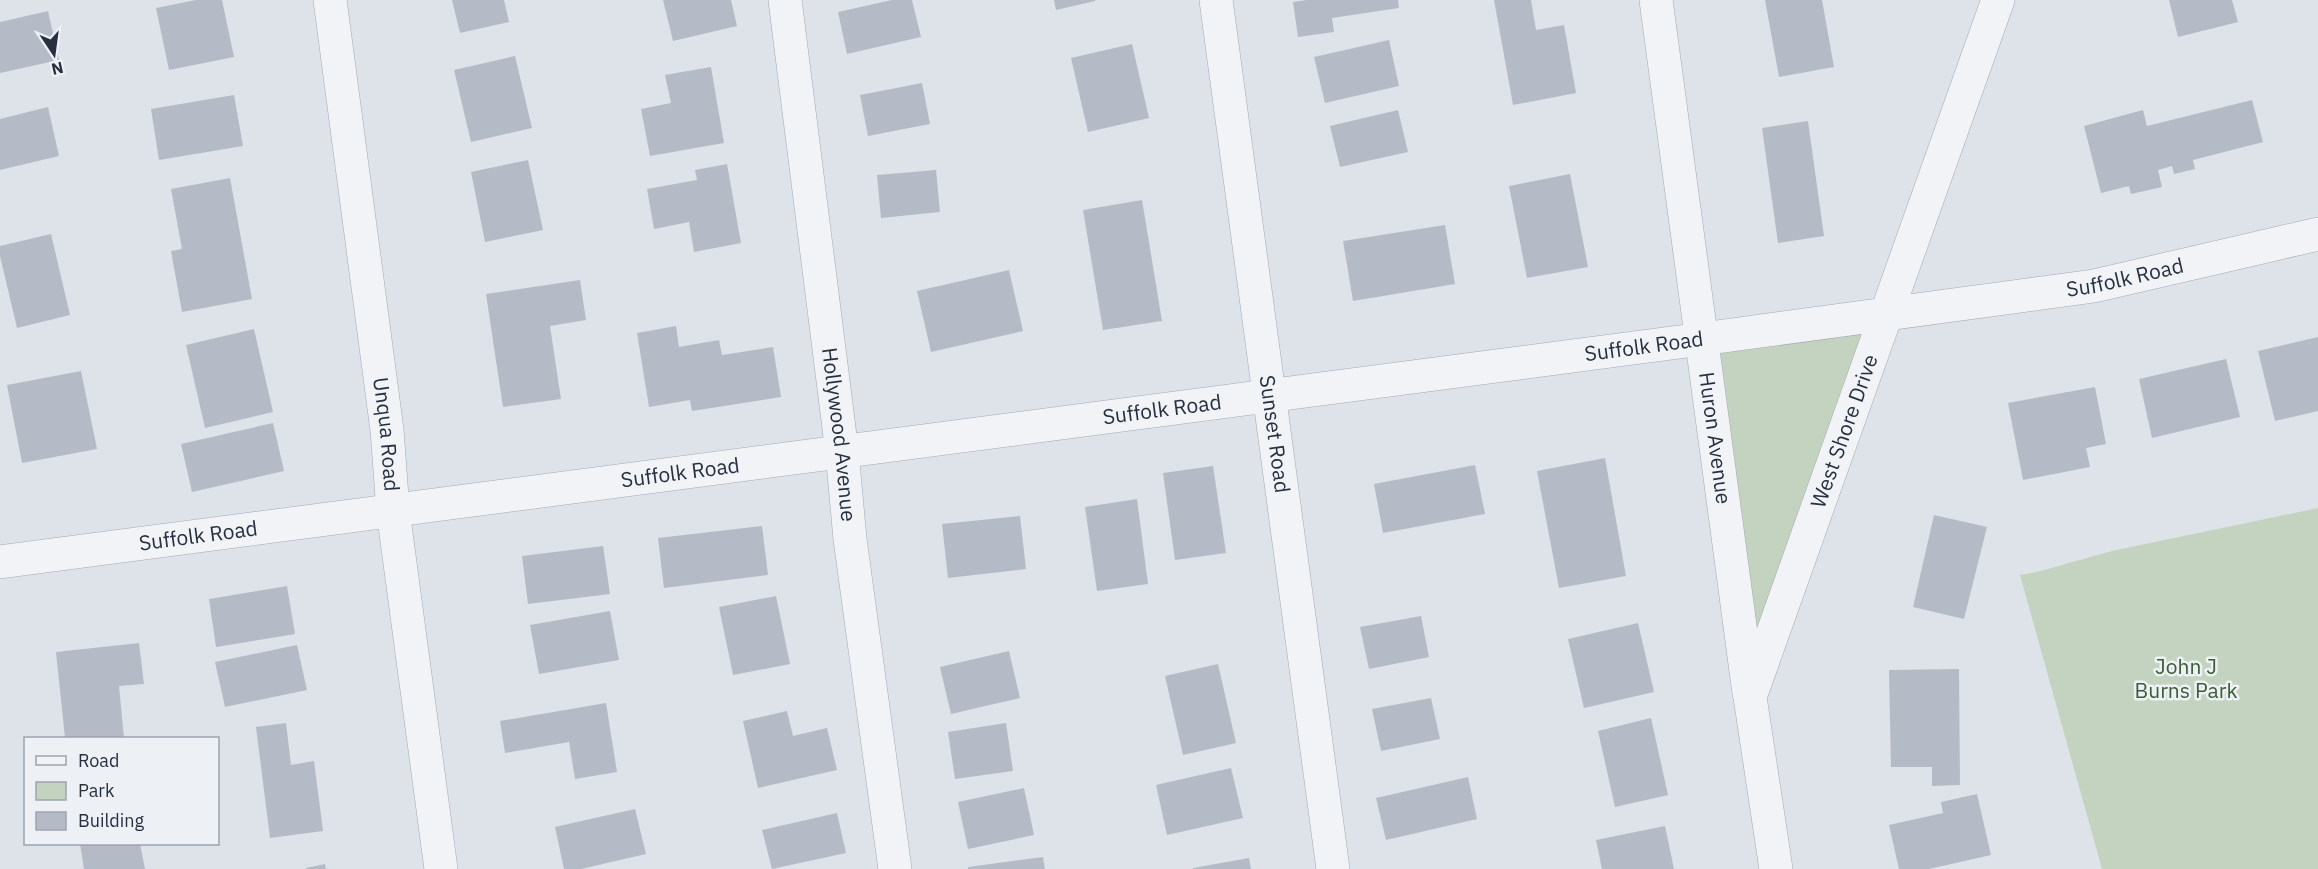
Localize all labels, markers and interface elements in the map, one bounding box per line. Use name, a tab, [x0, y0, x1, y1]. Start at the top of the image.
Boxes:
north arrow	[24, 24, 84, 84]
text: N	[49, 58, 65, 80]
street label: Suffolk Road	[2064, 251, 2186, 303]
street label: Suffolk Road	[1583, 324, 1705, 367]
street label: Hollywood Avenue	[816, 346, 863, 523]
street label: West Shore Drive	[1803, 350, 1884, 512]
street label: Huron Avenue	[1693, 370, 1739, 506]
street label: Sunset Road	[1254, 373, 1297, 495]
street label: Unqua Road	[367, 375, 407, 492]
street label: Suffolk Road	[1101, 387, 1223, 430]
street label: Suffolk Road	[619, 450, 741, 494]
street label: Suffolk Road	[137, 513, 259, 557]
park label: John J Burns Park	[2135, 652, 2237, 704]
legend	[24, 737, 219, 845]
text: Road	[78, 749, 119, 772]
text: Park	[78, 779, 115, 802]
text: Building	[78, 809, 145, 832]

